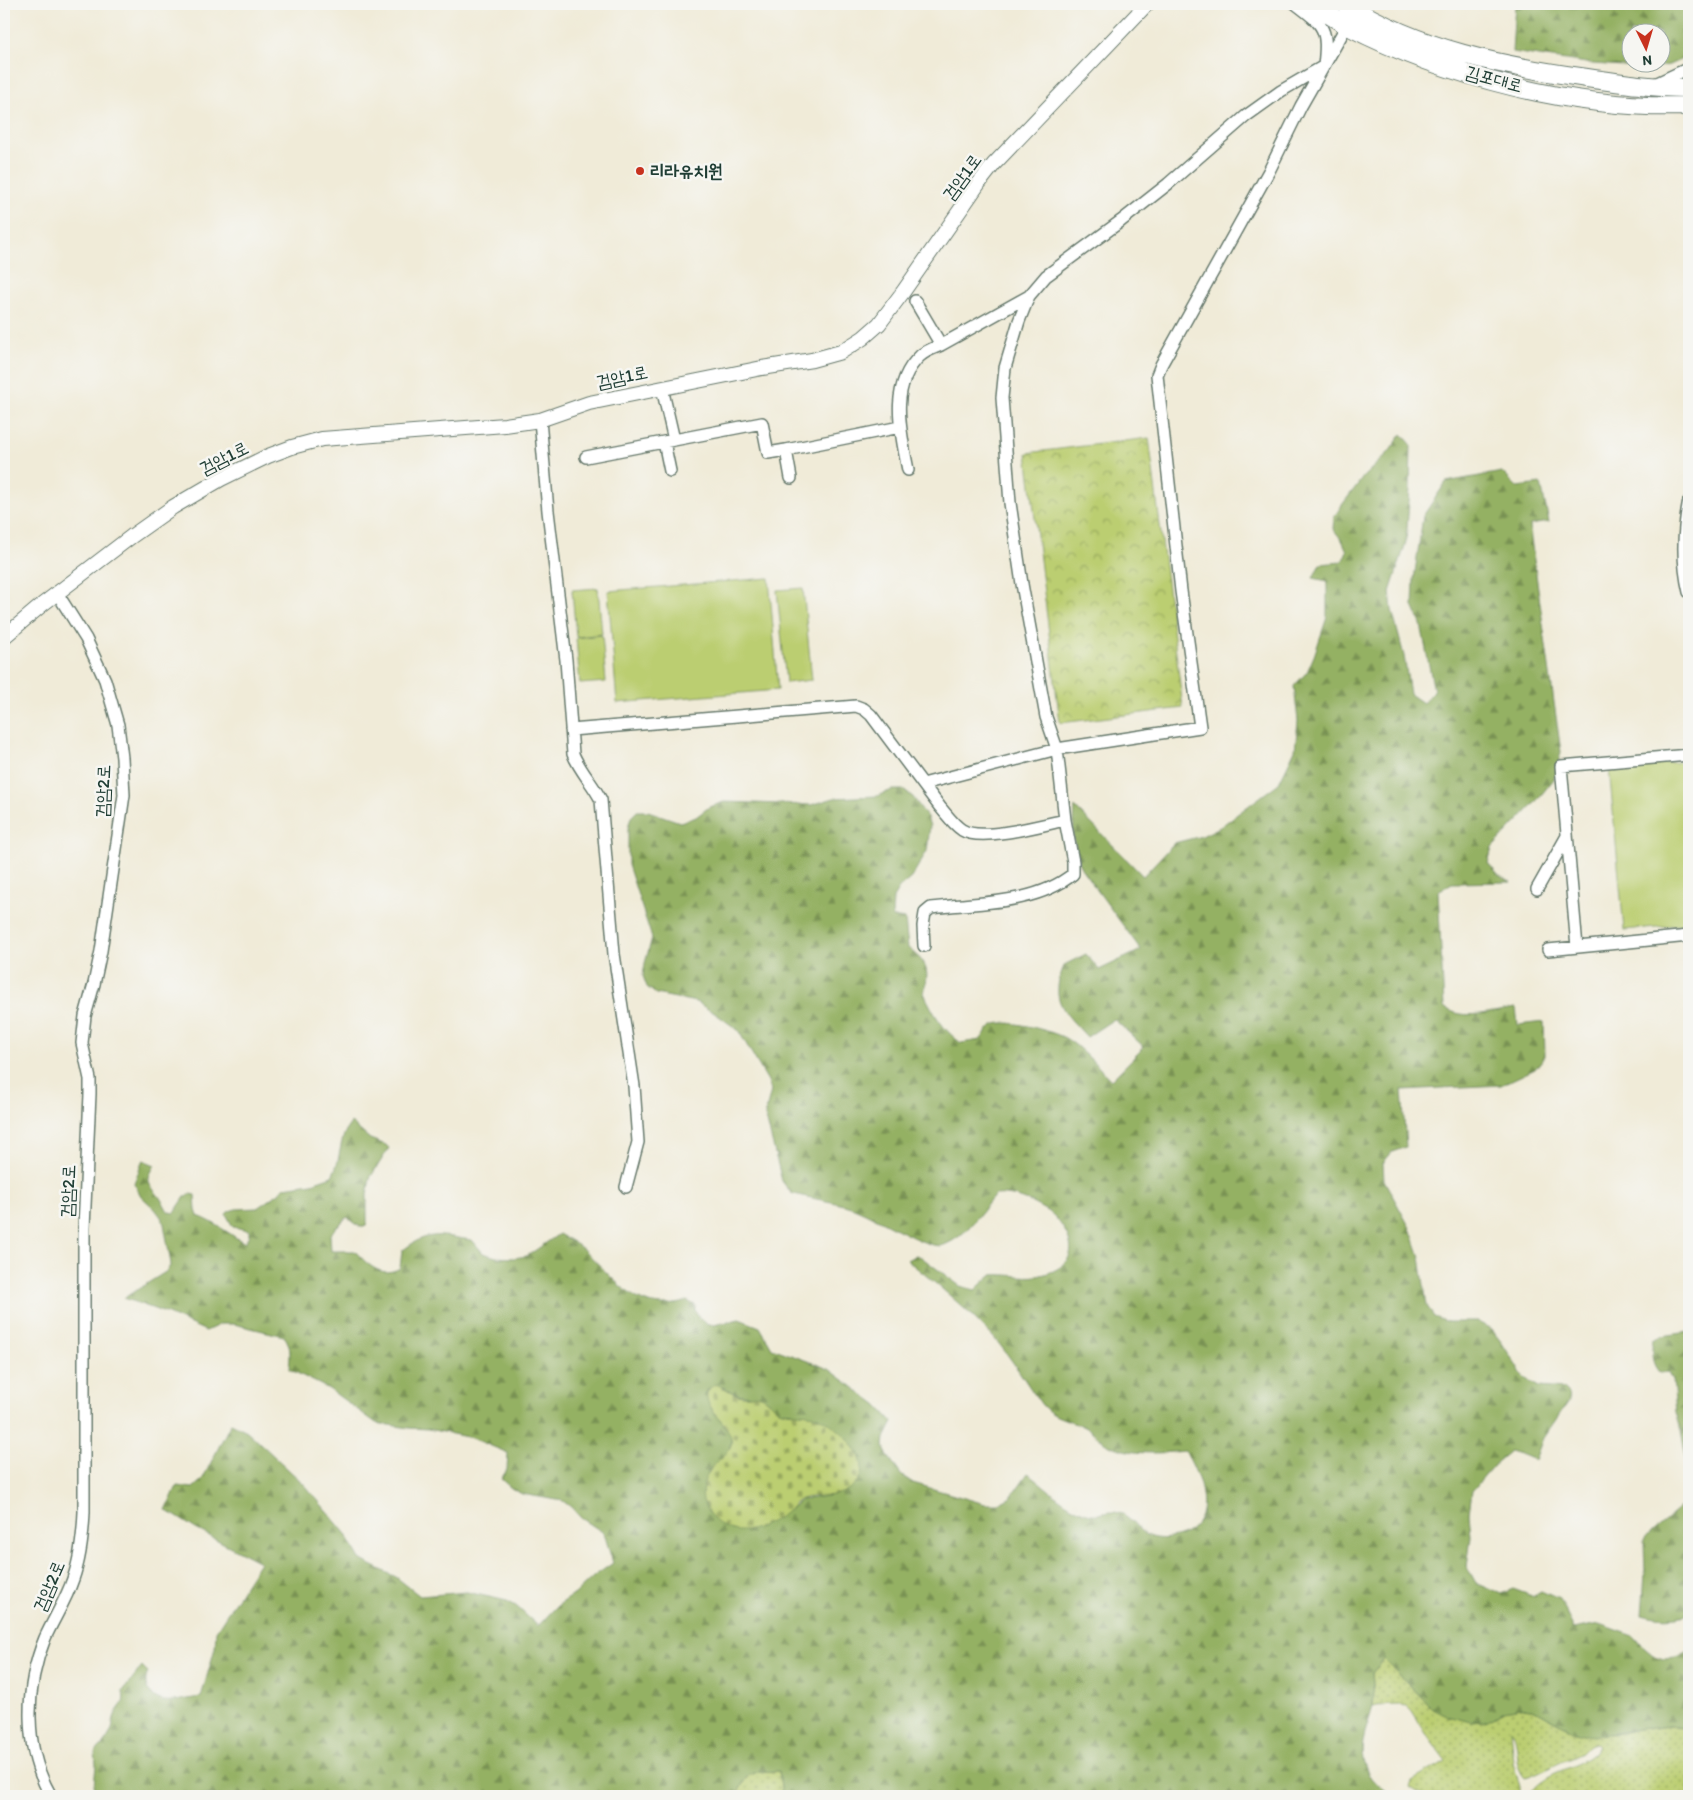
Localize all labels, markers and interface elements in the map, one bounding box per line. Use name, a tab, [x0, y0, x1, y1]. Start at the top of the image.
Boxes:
north arrow	[1620, 22, 1670, 72]
text: N	[1642, 52, 1653, 69]
street label: 김포대로	[1463, 61, 1525, 97]
street label: 검암1로	[938, 150, 986, 204]
place label: 리라유치원	[650, 160, 722, 182]
marker: 리라유치원	[634, 165, 646, 177]
street label: 검암1로	[594, 361, 650, 393]
street label: 검암1로	[196, 436, 252, 480]
street label: 검암2로	[91, 764, 115, 818]
street label: 검암2로	[56, 1164, 80, 1218]
street label: 검암2로	[29, 1557, 69, 1615]

